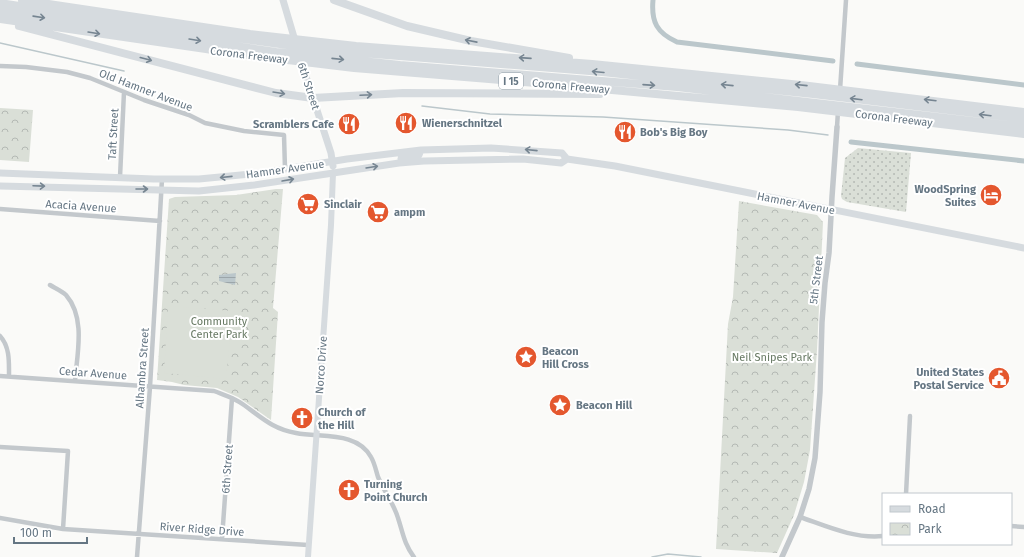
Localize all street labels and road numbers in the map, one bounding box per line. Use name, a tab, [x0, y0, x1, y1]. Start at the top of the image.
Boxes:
street label: Corona Freeway	[209, 44, 289, 67]
street label: 6th Street	[295, 61, 322, 112]
street label: Old Hamner Avenue	[97, 67, 194, 114]
road number: I 15	[499, 73, 523, 89]
street label: Corona Freeway	[532, 77, 611, 96]
street label: Corona Freeway	[854, 107, 934, 130]
street label: Taft Street	[106, 108, 121, 160]
street label: Hamner Avenue	[245, 158, 325, 181]
street label: Hamner Avenue	[756, 190, 836, 217]
street label: Acacia Avenue	[45, 198, 117, 215]
street label: 5th Street	[807, 255, 826, 305]
street label: Alhambra Street	[133, 327, 152, 409]
street label: Norco Drive	[313, 336, 330, 394]
street label: Cedar Avenue	[59, 365, 127, 382]
street label: 6th Street	[219, 444, 236, 494]
street label: River Ridge Drive	[159, 520, 245, 539]

